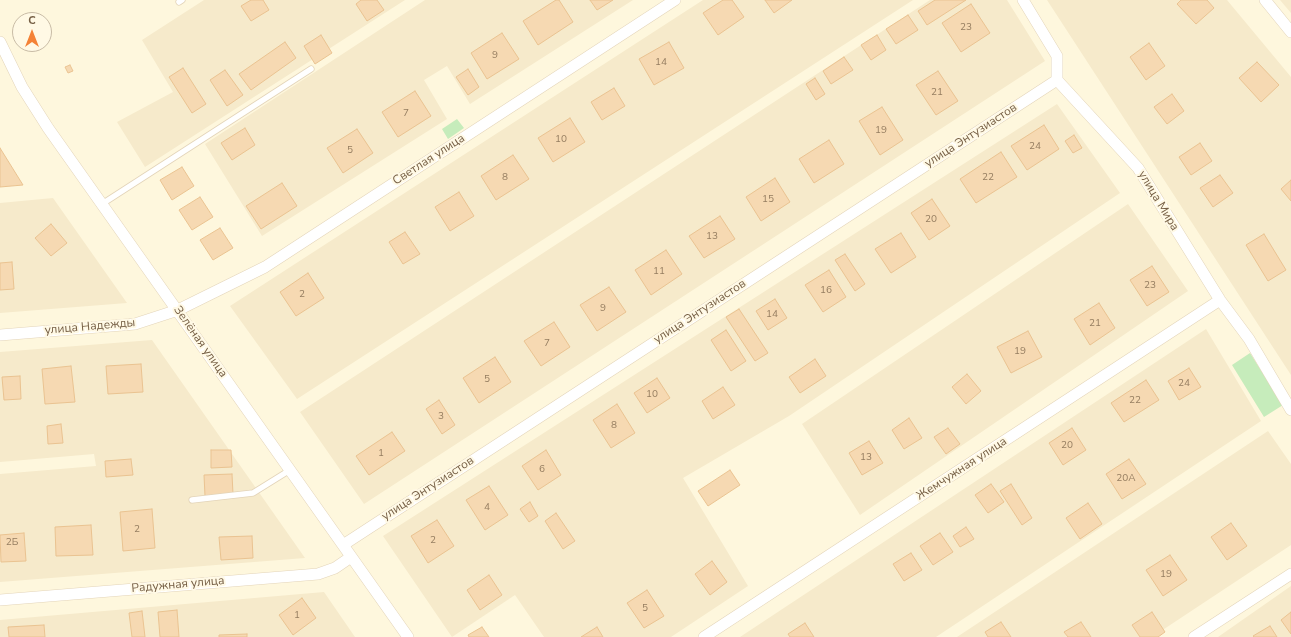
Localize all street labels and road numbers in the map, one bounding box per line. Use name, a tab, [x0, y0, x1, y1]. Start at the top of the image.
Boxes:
street label: улица Энтузиастов	[922, 101, 1020, 171]
street label: Светлая улица	[390, 131, 468, 189]
street label: улица Мира	[1134, 168, 1182, 234]
street label: улица Энтузиастов	[651, 277, 749, 347]
street label: Зелёная улица	[170, 303, 230, 381]
street label: улица Надежды	[44, 316, 136, 338]
street label: Жемчужная улица	[914, 434, 1010, 504]
street label: улица Энтузиастов	[379, 454, 477, 524]
street label: Радужная улица	[131, 574, 225, 596]

